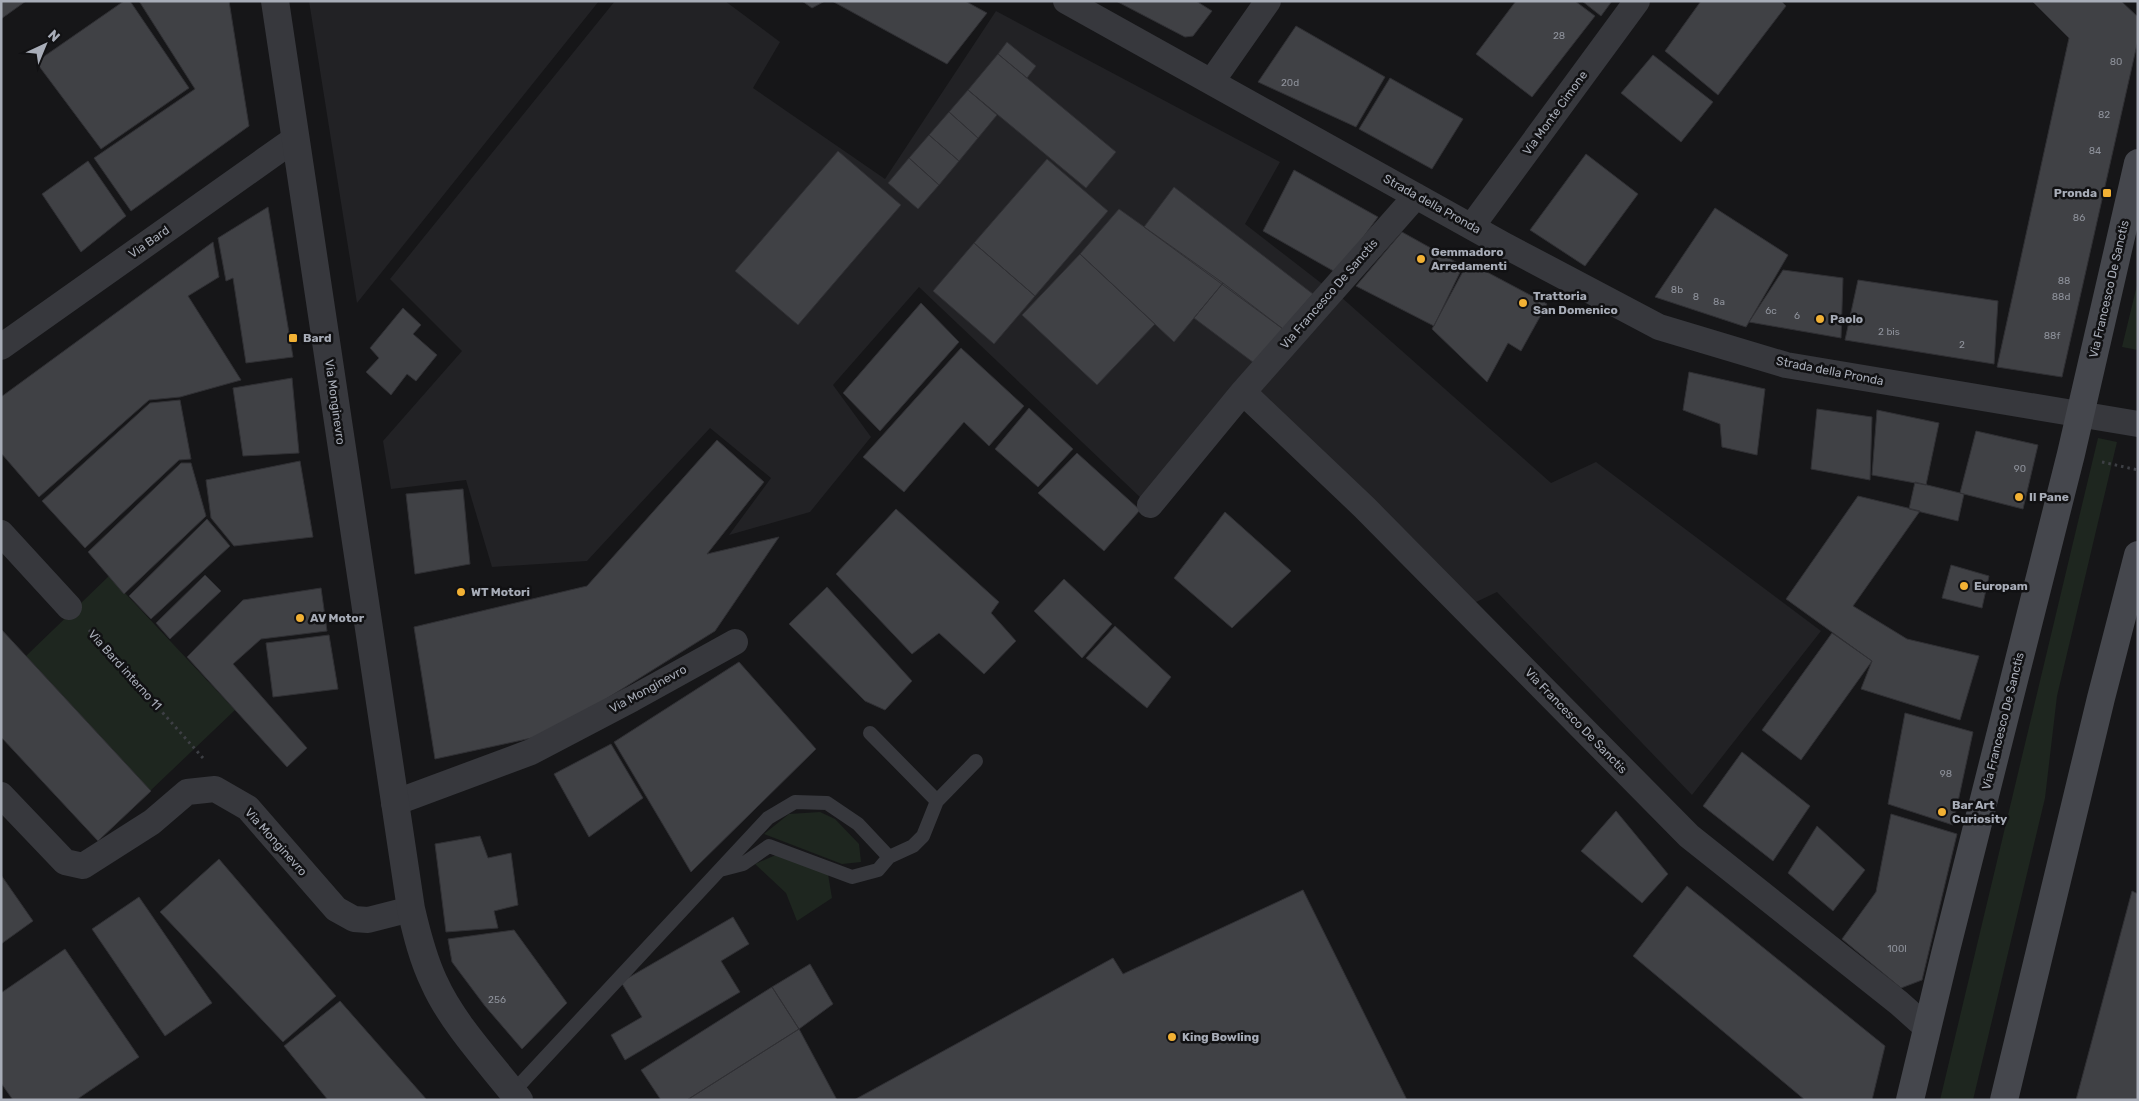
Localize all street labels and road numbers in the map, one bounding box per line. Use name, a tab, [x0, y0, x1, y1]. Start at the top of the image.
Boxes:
street label: Via Monte Cimone	[1520, 68, 1590, 158]
street label: Strada della Pronda	[1381, 171, 1483, 237]
street label: Via Francesco De Sanctis	[2086, 219, 2132, 359]
street label: Via Bard	[126, 223, 172, 261]
street label: Via Francesco De Sanctis	[1277, 236, 1381, 352]
street label: Strada della Pronda	[1775, 354, 1885, 388]
street label: Via Monginevro	[322, 359, 348, 446]
street label: Via Bard interno 11	[85, 627, 165, 713]
street label: Via Francesco De Sanctis	[1979, 651, 2027, 791]
street label: Via Monginevro	[607, 662, 689, 716]
street label: Via Francesco De Sanctis	[1522, 665, 1630, 777]
street label: Via Monginevro	[242, 805, 310, 879]

